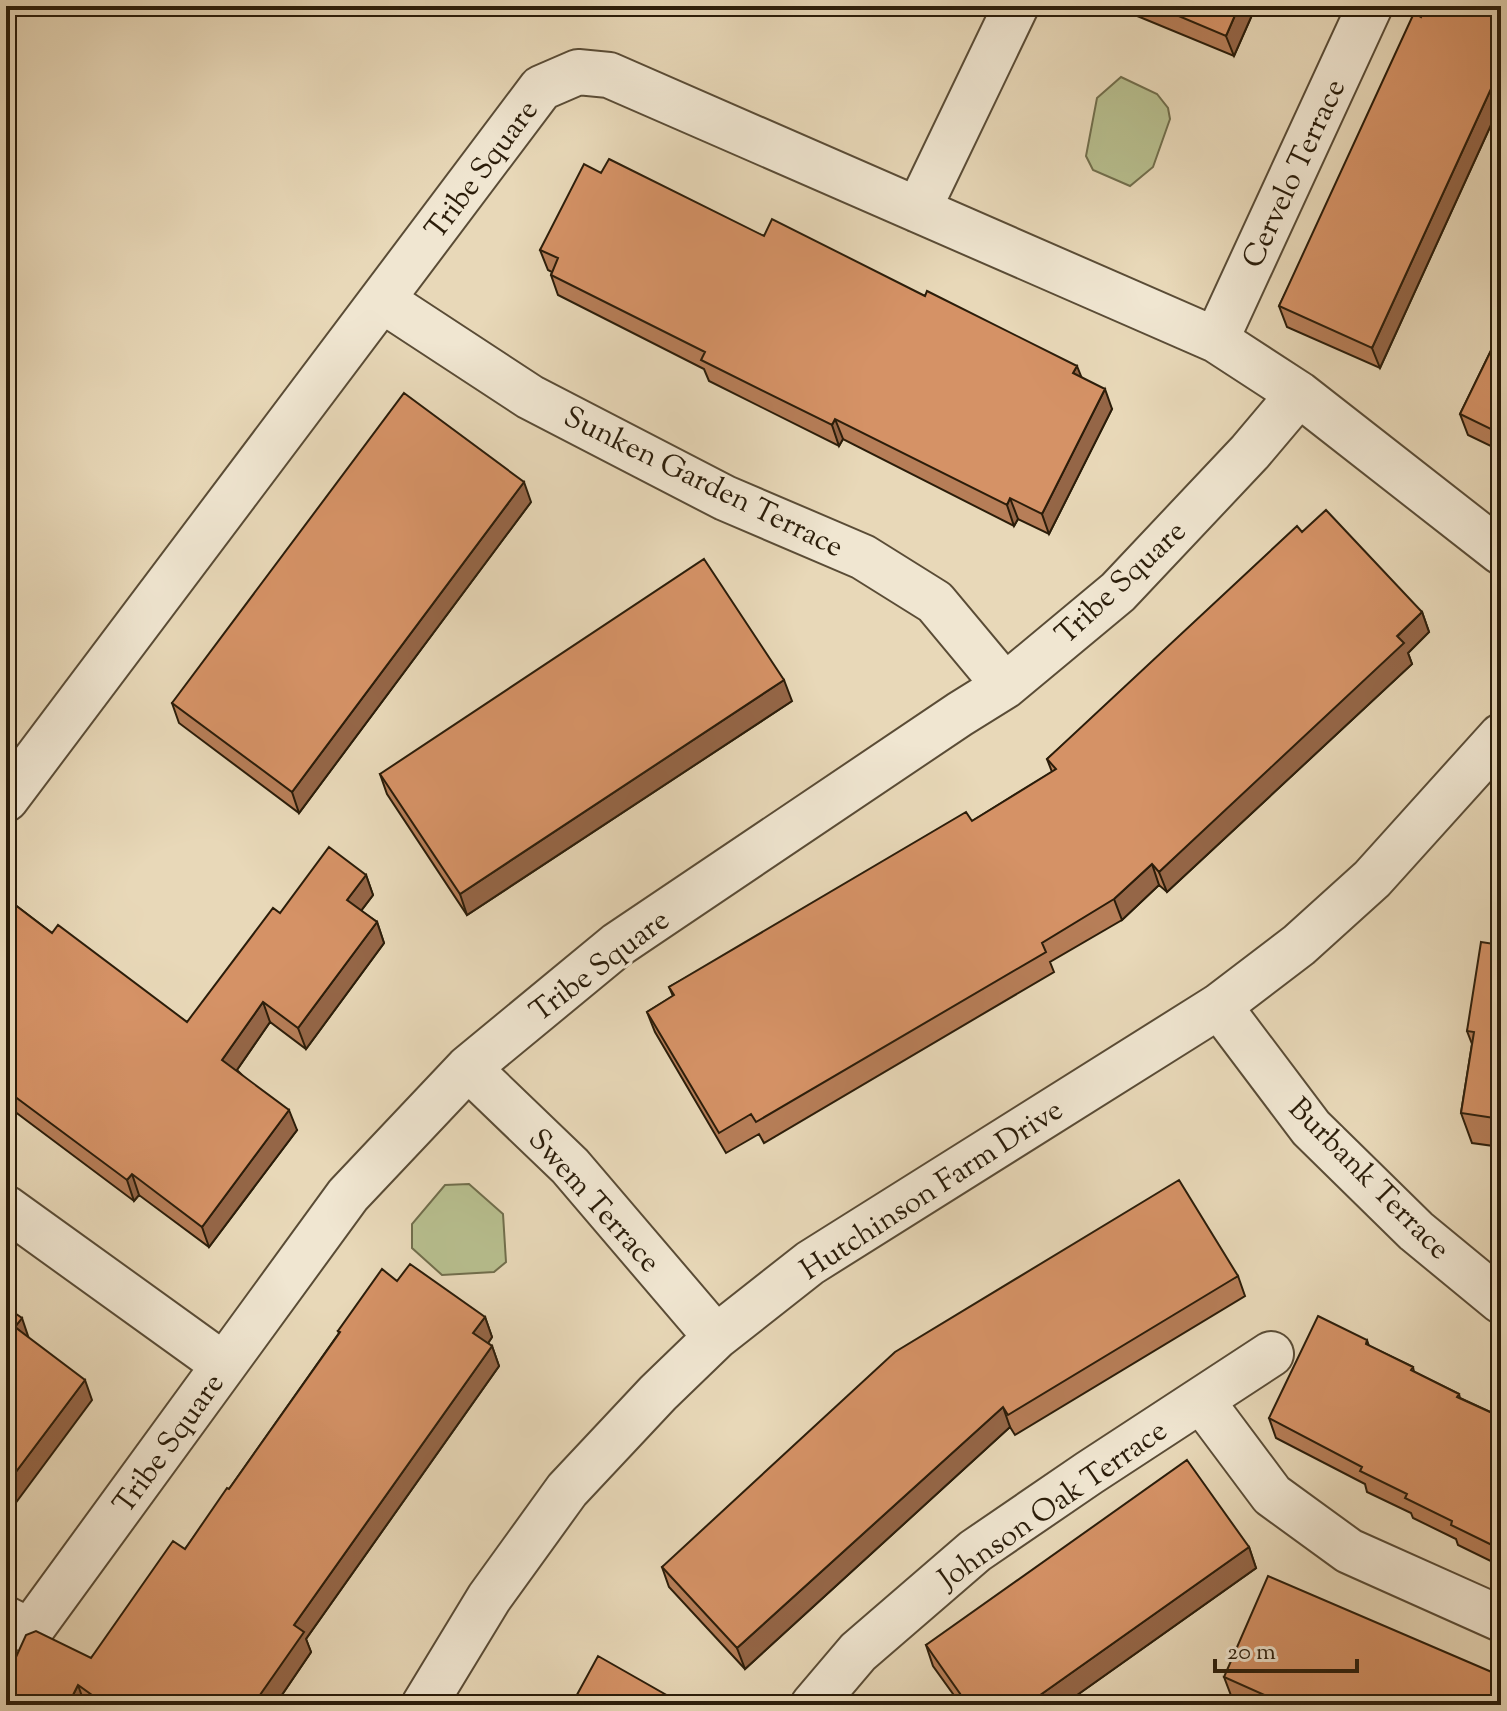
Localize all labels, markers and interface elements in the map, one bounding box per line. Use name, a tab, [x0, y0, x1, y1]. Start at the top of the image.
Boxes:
street label: Cervelo Terrace	[1233, 73, 1358, 276]
street label: Tribe Square	[416, 92, 550, 249]
street label: Sunken Garden Terrace	[556, 397, 850, 570]
street label: Tribe Square	[1047, 512, 1197, 656]
street label: Tribe Square	[522, 900, 679, 1034]
street label: Burbank Terrace	[1277, 1089, 1459, 1271]
street label: Hutchinson Farm Drive	[793, 1090, 1072, 1292]
street label: Swem Terrace	[517, 1120, 670, 1283]
street label: Tribe Square	[104, 1365, 236, 1524]
street label: Johnson Oak Terrace	[929, 1411, 1177, 1602]
scale bar	[1215, 1623, 1357, 1673]
text: 20 m	[1227, 1636, 1276, 1670]

